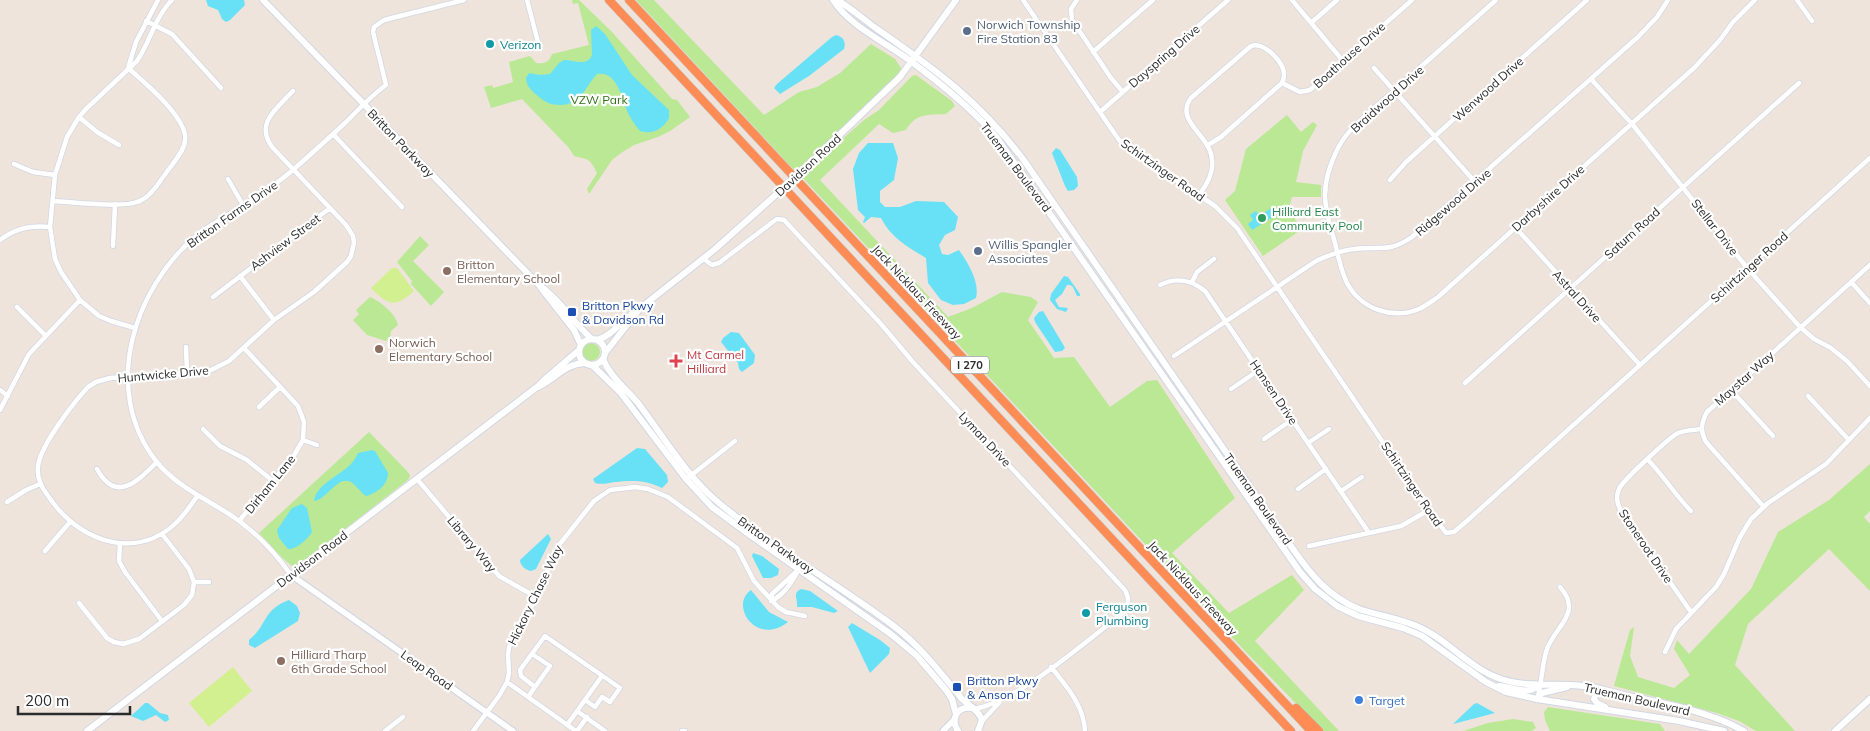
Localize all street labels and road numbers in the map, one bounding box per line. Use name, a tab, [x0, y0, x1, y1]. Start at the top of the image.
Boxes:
street label: Boathouse Drive	[1310, 19, 1388, 91]
street label: Dayspring Drive	[1125, 21, 1203, 91]
street label: Wenwood Drive	[1450, 53, 1526, 125]
street label: Braidwood Drive	[1347, 62, 1427, 136]
street label: Britton Parkway	[365, 106, 438, 181]
street label: Trueman Boulevard	[977, 119, 1055, 215]
street label: Davidson Road	[772, 131, 844, 199]
street label: Schirtzinger Road	[1118, 135, 1208, 205]
street label: Darbyshire Drive	[1509, 161, 1587, 235]
street label: Ridgewood Drive	[1412, 165, 1494, 239]
street label: Britton Farms Drive	[184, 177, 280, 251]
street label: Stellar Drive	[1688, 196, 1742, 258]
street label: Saturn Road	[1601, 204, 1663, 262]
street label: Ashview Street	[247, 211, 323, 273]
street label: Schirtzinger Road	[1707, 228, 1791, 306]
street label: Jack Nicklaus Freeway	[869, 242, 965, 343]
street label: Astral Drive	[1550, 267, 1604, 325]
street label: Maystar Way	[1711, 347, 1777, 409]
road number: I 270	[951, 356, 989, 374]
street label: Hansen Drive	[1247, 357, 1301, 427]
street label: Huntwicke Drive	[117, 363, 209, 385]
street label: Lyman Drive	[956, 409, 1014, 469]
street label: Schirtzinger Road	[1378, 439, 1446, 529]
street label: Trueman Boulevard	[1221, 450, 1295, 548]
street label: Dirham Lane	[242, 452, 298, 516]
street label: Stoneroot Drive	[1616, 506, 1676, 586]
street label: Library Way	[444, 513, 500, 576]
street label: Britton Parkway	[735, 513, 817, 577]
street label: Davidson Road	[274, 527, 350, 591]
street label: Jack Nicklaus Freeway	[1145, 538, 1241, 639]
street label: Hickory Chase Way	[504, 542, 566, 647]
street label: Leap Road	[398, 647, 456, 693]
street label: Trueman Boulevard	[1583, 680, 1691, 718]

